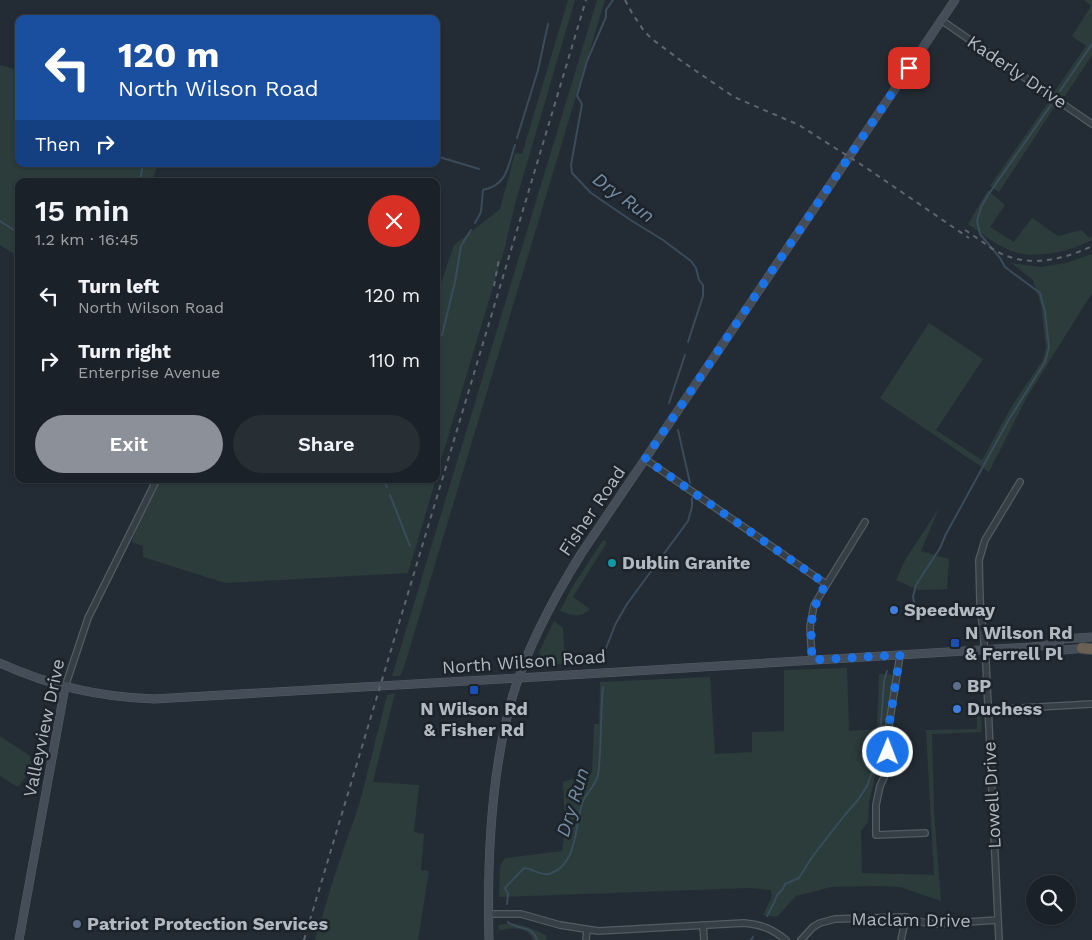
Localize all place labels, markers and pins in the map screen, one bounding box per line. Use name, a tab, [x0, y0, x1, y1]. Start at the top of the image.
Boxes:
pin	[888, 47, 930, 89]
place label: Dublin Granite	[622, 552, 751, 573]
marker: Dublin Granite	[606, 557, 618, 569]
place label: Speedway	[904, 599, 996, 620]
marker: Speedway	[888, 604, 900, 616]
place label: N Wilson Rd & Ferrell Pl	[965, 622, 1072, 664]
marker: N Wilson Rd & Ferrell Pl	[949, 637, 961, 649]
place label: BP	[967, 675, 991, 696]
marker: BP	[951, 680, 963, 692]
marker: N Wilson Rd & Fisher Rd	[468, 684, 480, 696]
place label: N Wilson Rd & Fisher Rd	[420, 698, 528, 740]
place label: Duchess	[967, 698, 1042, 719]
marker: Duchess	[951, 703, 963, 715]
place label: Patriot Protection Services	[87, 913, 328, 934]
marker: Patriot Protection Services	[71, 918, 83, 930]

